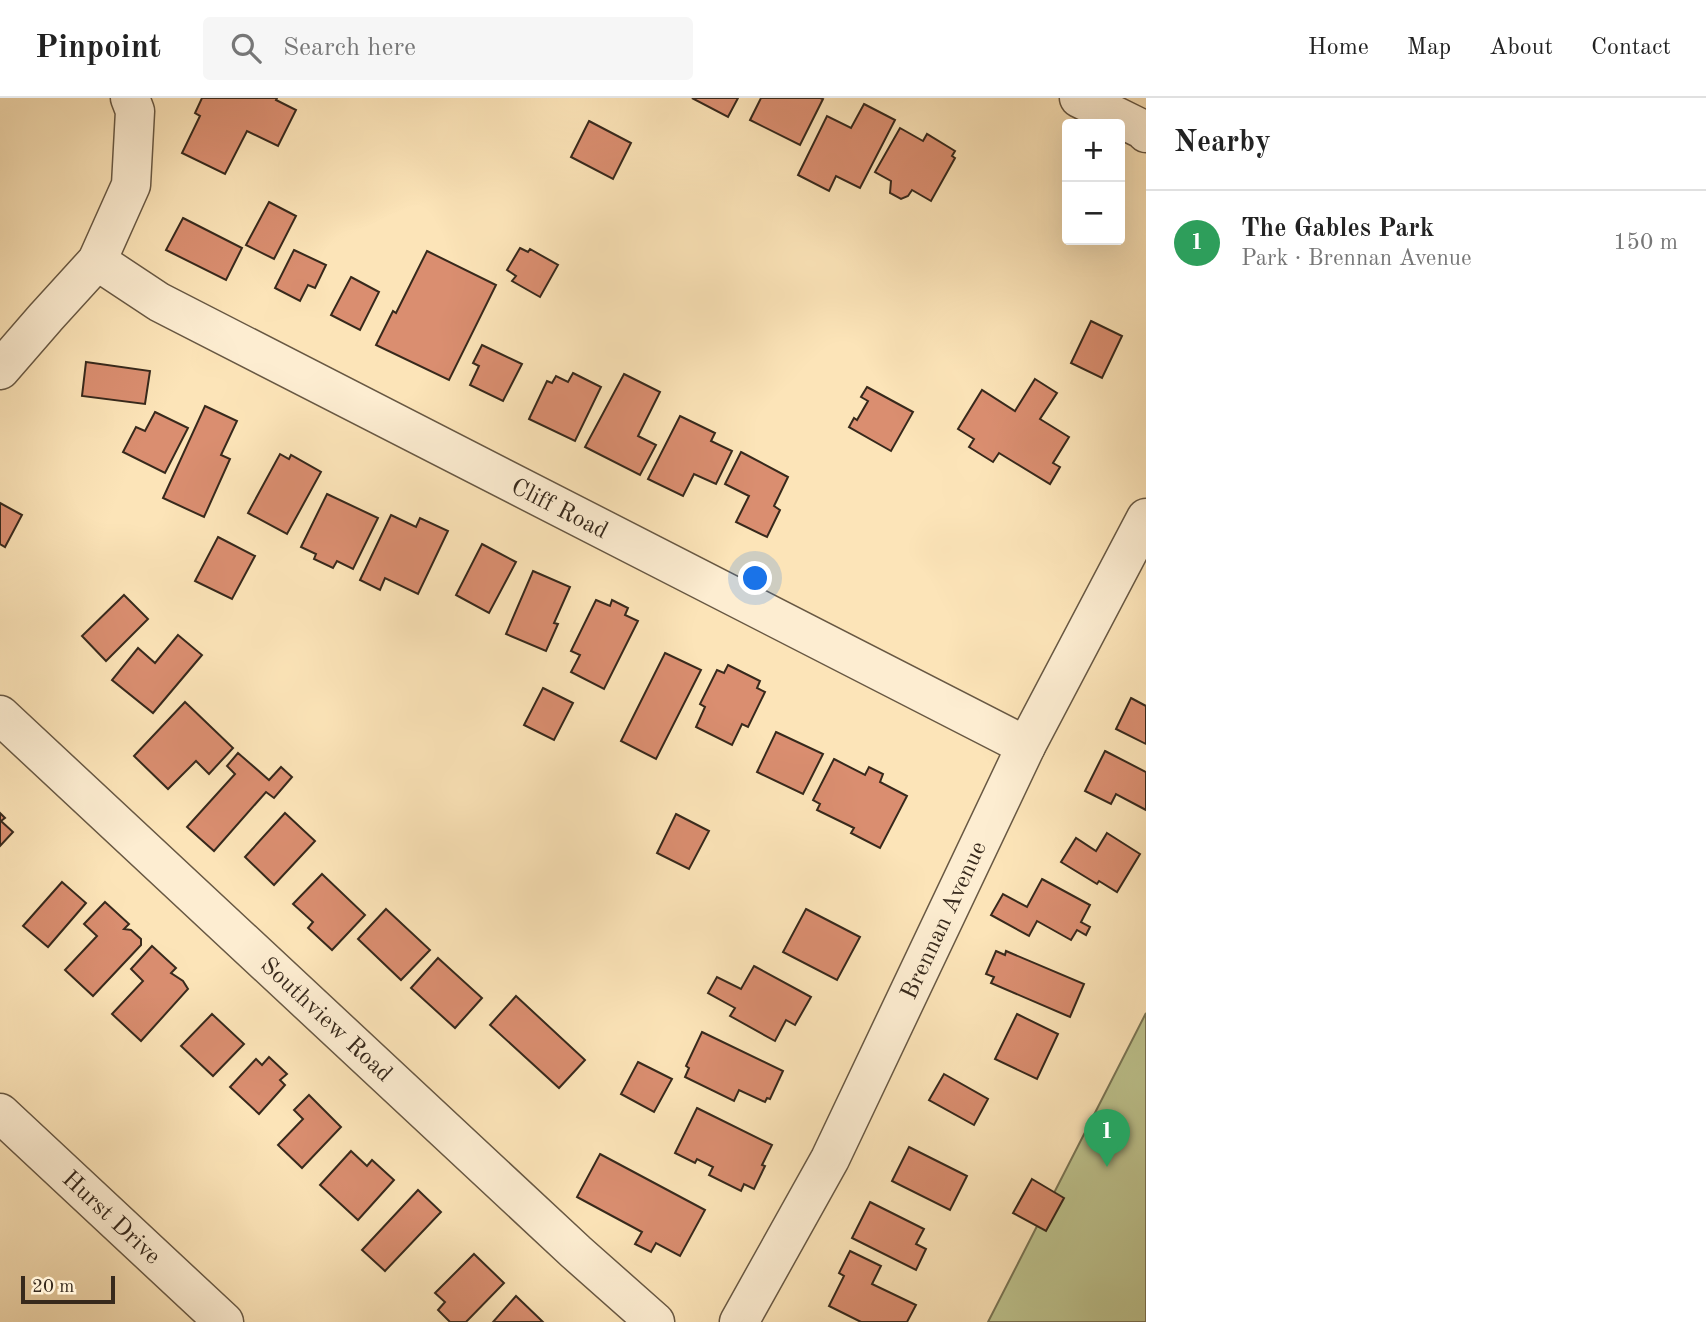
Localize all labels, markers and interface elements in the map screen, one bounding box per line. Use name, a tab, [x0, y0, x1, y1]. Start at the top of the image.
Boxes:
search box	[203, 17, 693, 80]
icon: search	[227, 29, 265, 67]
text: Pinpoint	[35, 32, 161, 65]
text: Search here	[283, 35, 416, 61]
text: Home	[1308, 36, 1369, 60]
text: Map	[1407, 36, 1451, 60]
text: About	[1489, 36, 1553, 60]
text: Contact	[1591, 36, 1671, 60]
map controls	[1062, 119, 1125, 245]
button: +	[1062, 119, 1125, 182]
text: Nearby	[1174, 128, 1271, 158]
button: −	[1062, 182, 1125, 245]
text: The Gables Park	[1241, 216, 1434, 242]
text: 1	[1190, 231, 1204, 254]
text: 150 m	[1613, 231, 1678, 254]
text: Park · Brennan Avenue	[1241, 247, 1472, 270]
street label: Cliff Road	[507, 475, 611, 544]
your location	[738, 561, 772, 595]
street label: Brennan Avenue	[898, 838, 992, 1003]
street label: Southview Road	[255, 954, 396, 1087]
pin: 1	[1084, 1109, 1130, 1167]
street label: Hurst Drive	[57, 1167, 164, 1270]
scale bar	[21, 1273, 116, 1305]
text: 20 m	[32, 1278, 74, 1297]

